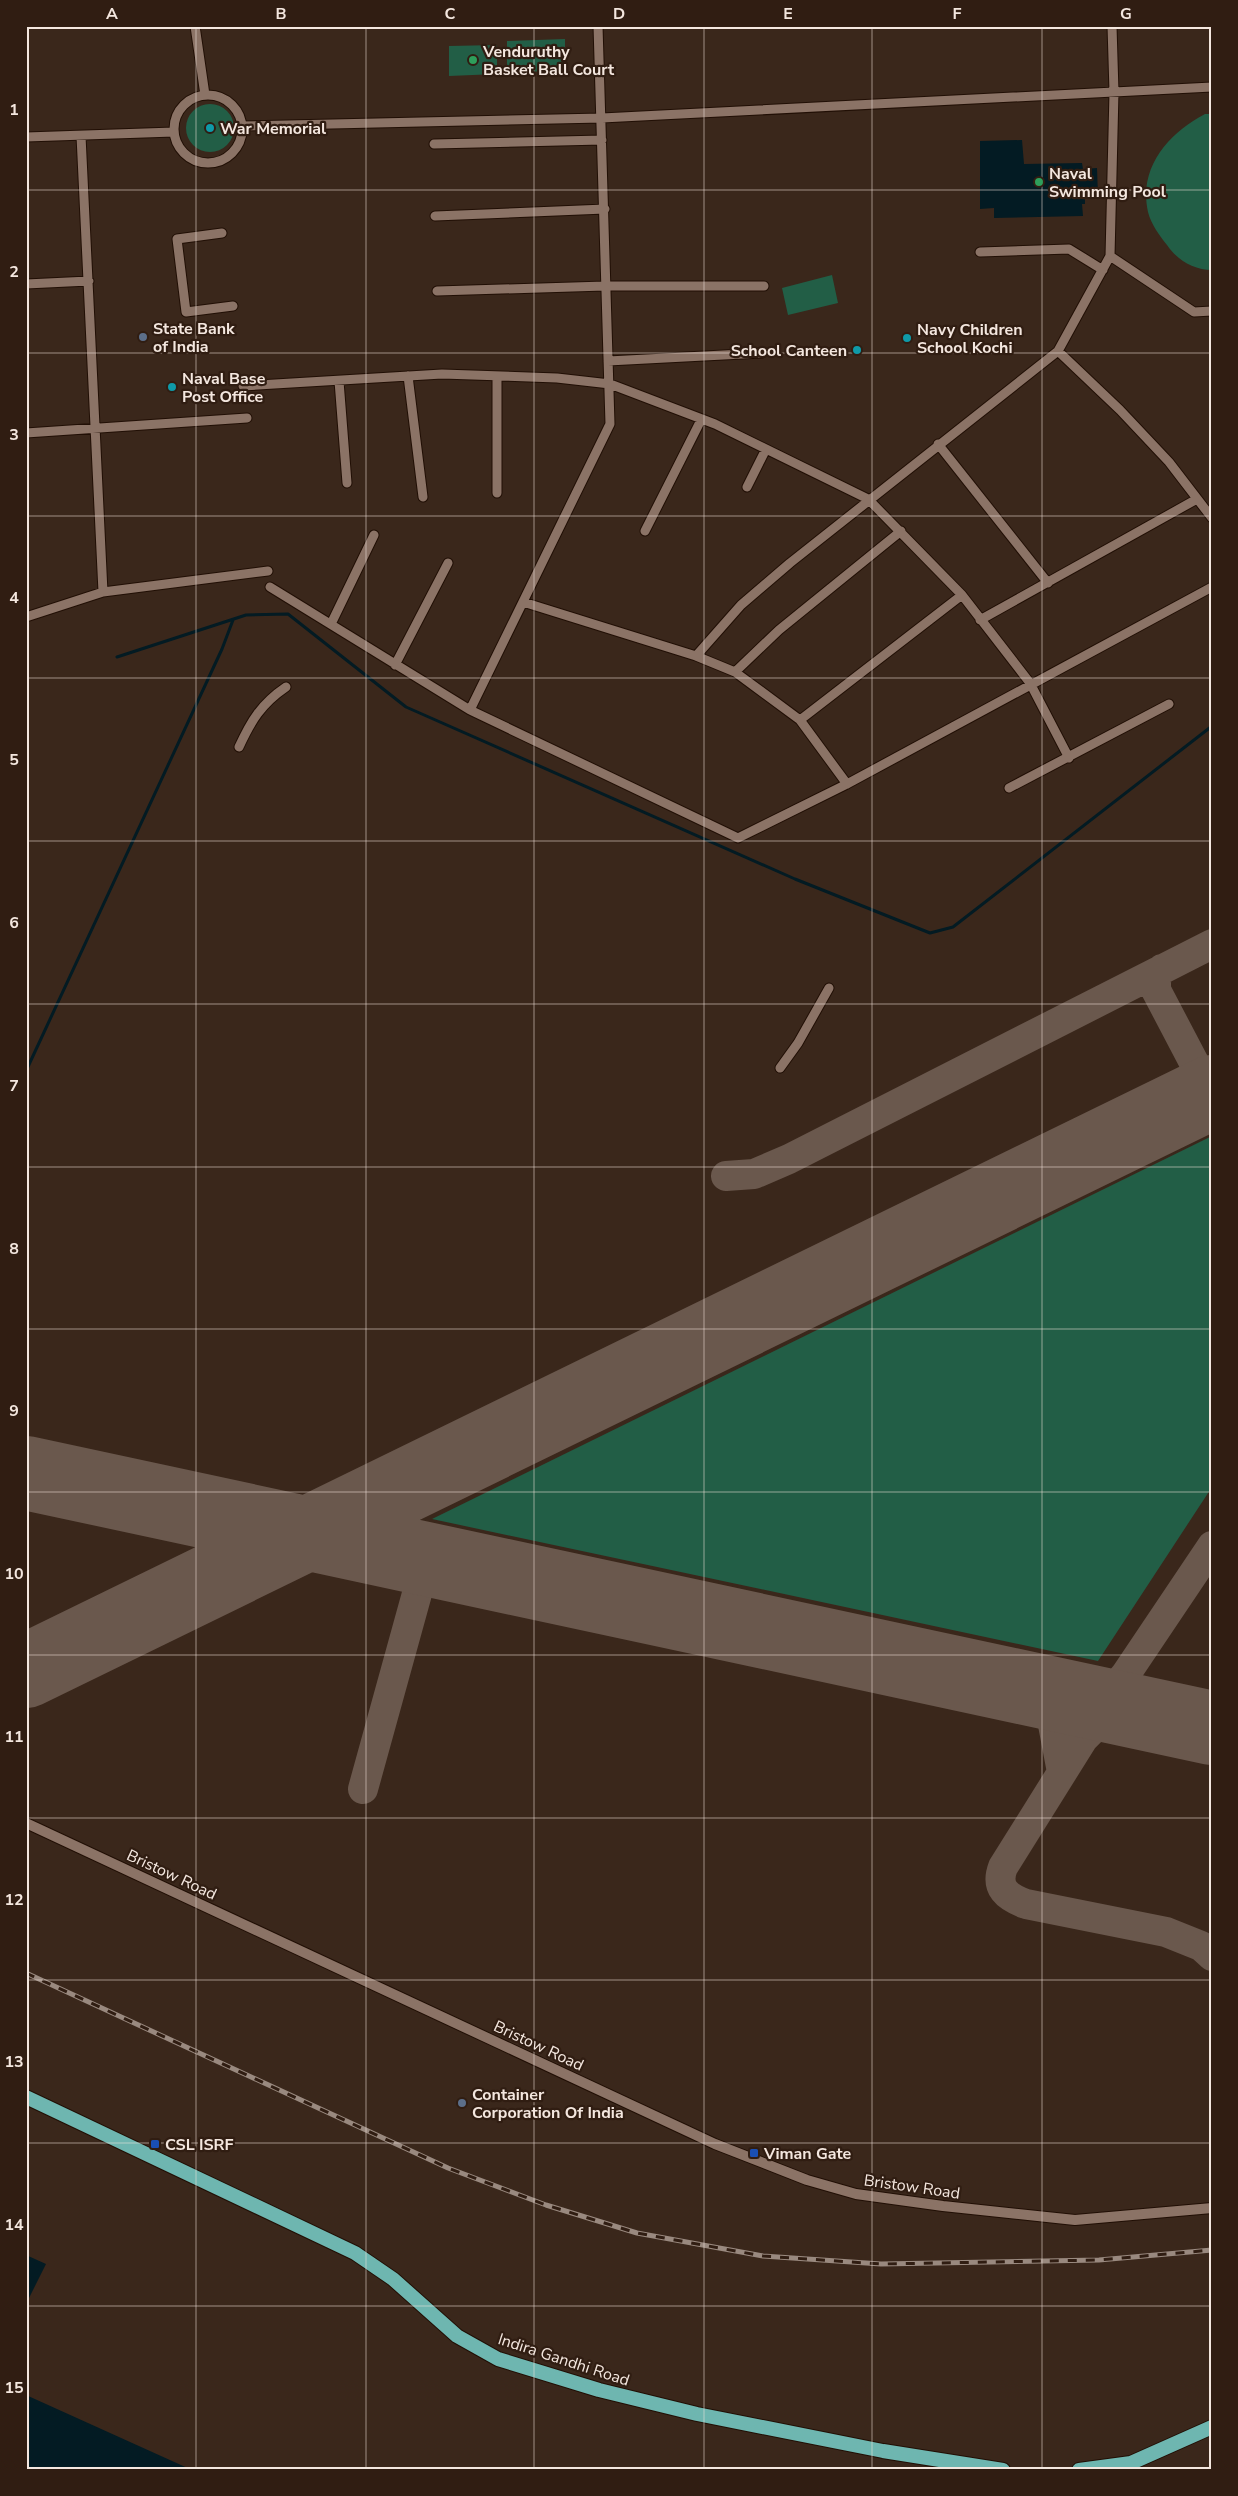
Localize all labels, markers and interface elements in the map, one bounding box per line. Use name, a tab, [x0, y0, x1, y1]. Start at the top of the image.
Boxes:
text: A	[106, 3, 118, 25]
text: B	[275, 3, 287, 25]
text: C	[445, 3, 456, 25]
text: D	[613, 3, 625, 25]
text: E	[783, 3, 793, 25]
text: F	[953, 3, 962, 25]
text: G	[1120, 3, 1132, 25]
place label: Venduruthy Basket Ball Court	[482, 41, 615, 81]
marker: Venduruthy Basket Ball Court	[467, 54, 479, 66]
text: 1	[9, 99, 19, 121]
place label: War Memorial	[220, 118, 326, 140]
marker: War Memorial	[204, 122, 216, 134]
place label: Naval Swimming Pool	[1049, 163, 1166, 203]
marker: Naval Swimming Pool	[1033, 176, 1045, 188]
text: 2	[9, 261, 19, 283]
place label: State Bank of India	[153, 318, 235, 358]
place label: Navy Children School Kochi	[917, 319, 1023, 359]
marker: State Bank of India	[137, 331, 149, 343]
marker: Navy Children School Kochi	[901, 332, 913, 344]
place label: School Canteen	[731, 340, 847, 362]
marker: School Canteen	[851, 344, 863, 356]
place label: Naval Base Post Office	[182, 368, 266, 408]
marker: Naval Base Post Office	[166, 381, 178, 393]
text: 3	[9, 424, 19, 446]
text: 4	[9, 587, 19, 609]
text: 5	[9, 749, 19, 771]
text: 6	[9, 912, 19, 934]
text: 7	[9, 1075, 19, 1097]
text: 8	[9, 1238, 19, 1260]
text: 9	[9, 1400, 19, 1422]
text: 10	[4, 1563, 24, 1585]
text: 11	[4, 1726, 24, 1748]
street label: Bristow Road	[123, 1844, 220, 1905]
text: 12	[4, 1889, 24, 1911]
street label: Bristow Road	[490, 2015, 587, 2076]
text: 13	[4, 2051, 24, 2073]
place label: Container Corporation Of India	[472, 2084, 624, 2124]
marker: Container Corporation Of India	[456, 2097, 468, 2109]
place label: CSL ISRF	[165, 2134, 234, 2156]
marker: CSL ISRF	[149, 2138, 161, 2150]
place label: Viman Gate	[763, 2143, 852, 2165]
marker: Viman Gate	[748, 2147, 760, 2159]
street label: Bristow Road	[862, 2169, 961, 2205]
text: 14	[4, 2214, 24, 2236]
street label: Indira Gandhi Road	[495, 2328, 632, 2392]
text: 15	[4, 2377, 24, 2399]

